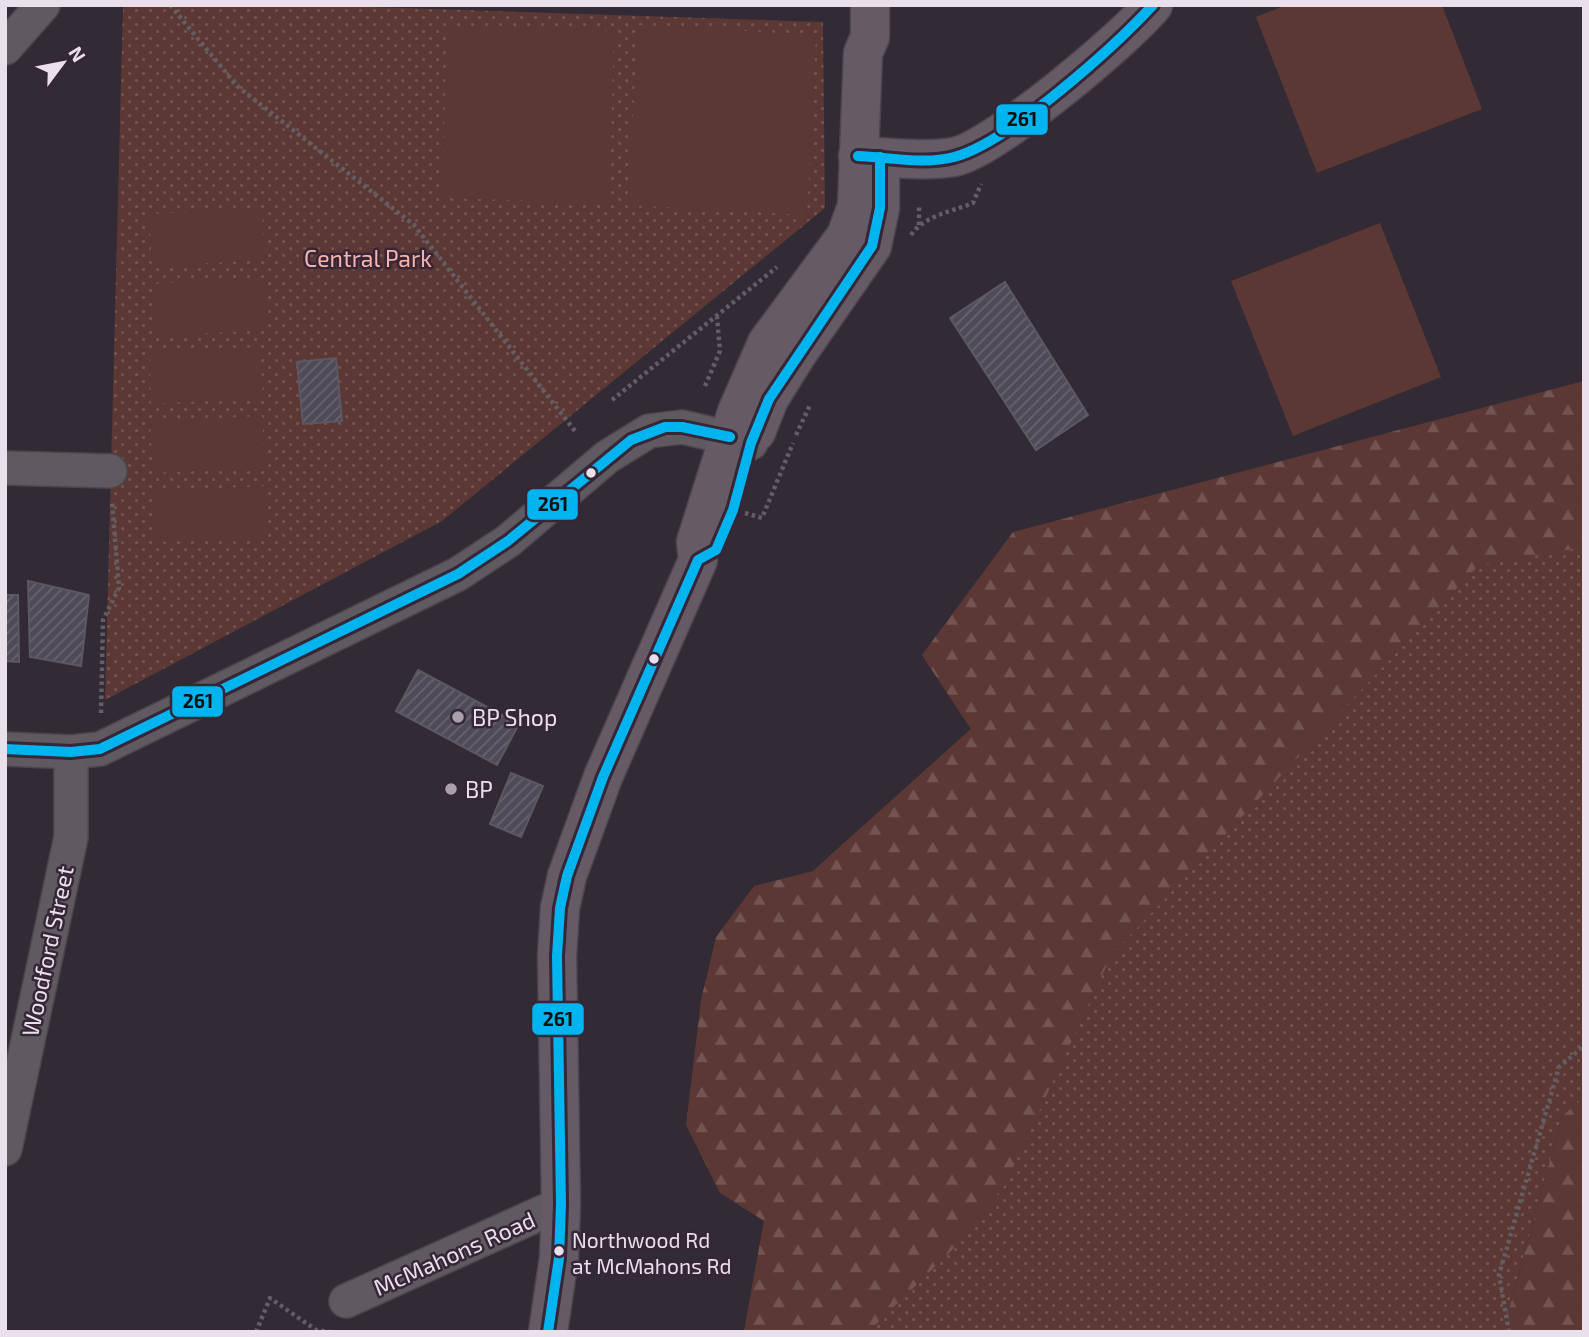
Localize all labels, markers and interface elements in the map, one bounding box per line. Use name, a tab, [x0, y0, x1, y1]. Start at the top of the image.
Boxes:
north arrow	[28, 28, 98, 98]
text: N	[64, 42, 91, 66]
line badge: 261	[995, 103, 1049, 136]
text: 261	[1007, 107, 1037, 130]
park label: Central Park	[304, 244, 432, 272]
unlabelled marker	[584, 466, 598, 480]
line badge: 261	[526, 488, 579, 521]
text: 261	[538, 492, 568, 515]
unlabelled marker	[647, 652, 661, 666]
line badge: 261	[171, 685, 224, 718]
text: 261	[183, 689, 213, 712]
place label: BP Shop	[472, 703, 557, 731]
marker: BP Shop	[450, 709, 466, 725]
place label: BP	[465, 775, 493, 803]
marker: BP	[443, 781, 459, 797]
street label: Woodford Street	[15, 863, 79, 1039]
line badge: 261	[531, 1002, 585, 1036]
text: 261	[543, 1007, 573, 1030]
street label: McMahons Road	[369, 1205, 539, 1301]
place label: Northwood Rd at McMahons Rd	[572, 1227, 732, 1278]
marker: Northwood Rd at McMahons Rd	[552, 1244, 566, 1258]

